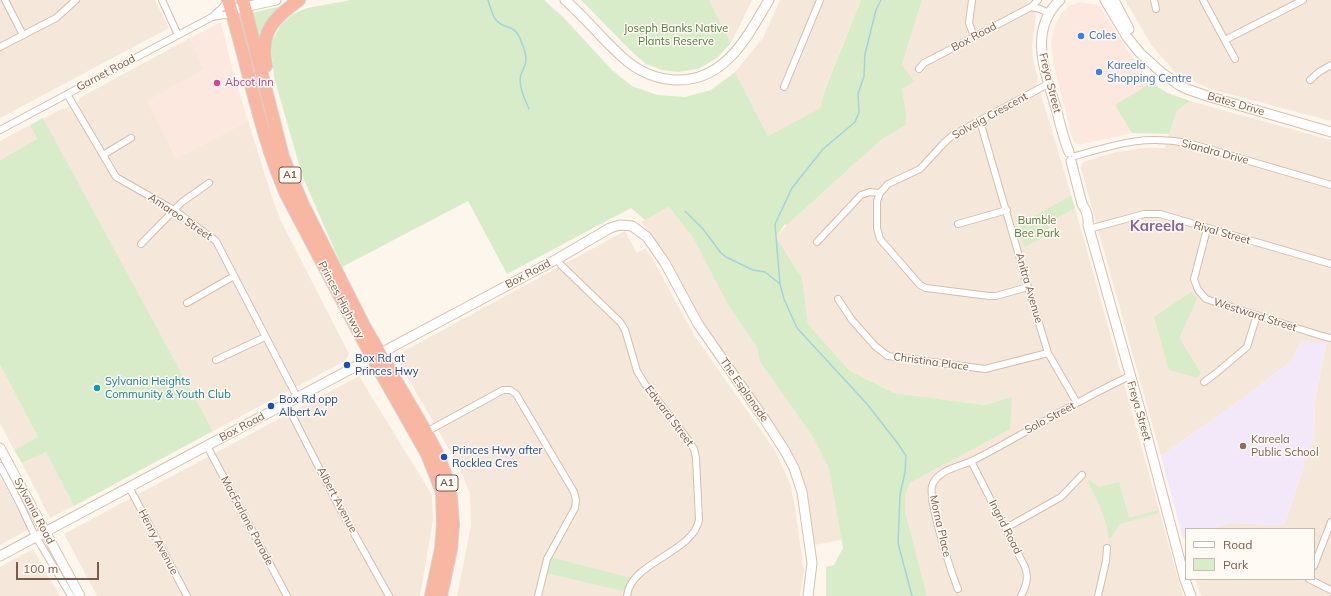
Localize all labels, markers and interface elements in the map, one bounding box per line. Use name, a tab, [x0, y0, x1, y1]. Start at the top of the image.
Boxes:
street label: Box Road	[949, 20, 999, 54]
park label: Joseph Banks Native Plants Reserve	[624, 22, 728, 48]
place label: Coles	[1089, 29, 1116, 43]
marker: Coles	[1076, 31, 1086, 41]
street label: Garnet Road	[74, 52, 138, 94]
street label: Freya Street	[1036, 52, 1064, 114]
place label: Kareela Shopping Centre	[1107, 59, 1192, 85]
marker: Kareela Shopping Centre	[1094, 67, 1104, 77]
place label: Abcot Inn	[225, 76, 274, 90]
marker: Abcot Inn	[212, 78, 222, 88]
street label: Solveig Crescent	[950, 90, 1030, 142]
street label: Bates Drive	[1206, 90, 1266, 118]
street label: Siandra Drive	[1180, 137, 1250, 167]
road number: A1	[279, 167, 301, 183]
street label: Amaroo Street	[146, 191, 214, 243]
park label: Bumble Bee Park	[1014, 214, 1060, 240]
district label: Kareela	[1130, 217, 1184, 235]
street label: Rival Street	[1192, 219, 1252, 247]
street label: Anitra Avenue	[1013, 251, 1045, 325]
street label: Box Road	[503, 257, 553, 291]
street label: Princes Highway	[315, 259, 367, 341]
street label: Westward Street	[1212, 295, 1298, 335]
street label: Christina Place	[892, 350, 970, 374]
place label: Box Rd at Princes Hwy	[355, 352, 419, 378]
street label: The Esplanade	[717, 355, 771, 425]
marker: Box Rd at Princes Hwy	[342, 360, 352, 370]
place label: Sylvania Heights Community & Youth Club	[105, 375, 231, 401]
street label: Freya Street	[1124, 380, 1154, 442]
marker: Sylvania Heights Community & Youth Club	[92, 383, 102, 393]
street label: Edward Street	[642, 383, 696, 449]
place label: Box Rd opp Albert Av	[279, 393, 338, 419]
street label: Solo Street	[1022, 399, 1078, 437]
marker: Box Rd opp Albert Av	[266, 401, 276, 411]
street label: Box Road	[217, 410, 267, 444]
place label: Kareela Public School	[1251, 433, 1319, 459]
marker: Kareela Public School	[1238, 441, 1248, 451]
place label: Princes Hwy after Rocklea Cres	[452, 444, 542, 470]
marker: Princes Hwy after Rocklea Cres	[439, 452, 449, 462]
street label: Albert Avenue	[314, 465, 360, 535]
street label: MacFarlane Parade	[218, 474, 276, 568]
road number: A1	[436, 475, 458, 491]
street label: Sylvania Road	[11, 476, 57, 546]
street label: Morna Place	[926, 494, 954, 558]
street label: Ingrid Road	[986, 498, 1024, 556]
street label: Henry Avenue	[135, 507, 181, 577]
legend	[1185, 528, 1315, 580]
text: Road	[1223, 537, 1252, 552]
scale bar	[18, 554, 101, 580]
text: Park	[1223, 557, 1248, 572]
text: 100 m	[23, 561, 58, 576]

